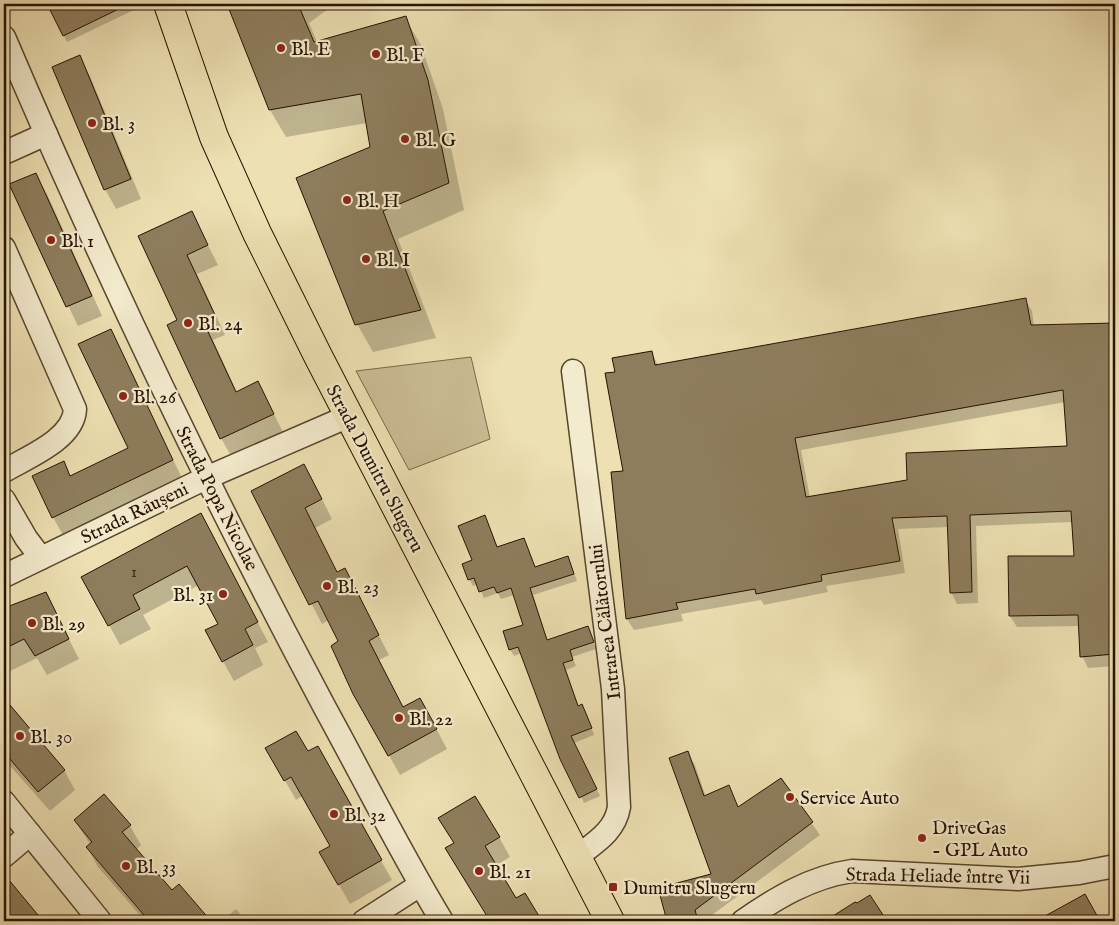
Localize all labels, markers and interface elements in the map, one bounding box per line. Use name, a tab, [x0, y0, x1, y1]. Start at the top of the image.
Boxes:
place label: Bl. E	[291, 38, 330, 62]
marker: Bl. E	[275, 42, 287, 54]
place label: Bl. F	[386, 44, 424, 68]
marker: Bl. F	[370, 48, 382, 60]
place label: Bl. 3	[102, 113, 135, 137]
marker: Bl. 3	[86, 117, 98, 129]
place label: Bl. G	[415, 129, 456, 153]
marker: Bl. G	[399, 133, 411, 145]
place label: Bl. H	[357, 190, 399, 214]
marker: Bl. H	[341, 194, 353, 206]
place label: Bl. 1	[61, 230, 94, 254]
marker: Bl. 1	[45, 234, 57, 246]
place label: Bl. I	[376, 249, 410, 273]
marker: Bl. I	[360, 253, 372, 265]
place label: Bl. 24	[198, 313, 243, 337]
marker: Bl. 24	[182, 317, 194, 329]
street label: Strada Dumitru Slugeru	[320, 381, 429, 557]
place label: Bl. 26	[133, 386, 177, 410]
marker: Bl. 26	[117, 390, 129, 402]
street label: Strada Popa Nicolae	[169, 423, 263, 576]
street label: Strada Răușeni	[77, 477, 193, 550]
street label: Intrarea Călătorului	[585, 543, 627, 701]
house number: 1	[131, 563, 137, 583]
place label: Bl. 23	[337, 576, 379, 600]
marker: Bl. 23	[321, 580, 333, 592]
place label: Bl. 31	[173, 584, 213, 608]
marker: Bl. 31	[217, 588, 229, 600]
place label: Bl. 29	[42, 613, 85, 637]
marker: Bl. 29	[26, 617, 38, 629]
place label: Bl. 22	[409, 708, 453, 732]
marker: Bl. 22	[393, 712, 405, 724]
place label: Bl. 30	[30, 726, 72, 750]
marker: Bl. 30	[14, 730, 26, 742]
place label: Service Auto	[800, 787, 899, 811]
marker: Service Auto	[784, 791, 796, 803]
place label: Bl. 32	[344, 804, 386, 828]
marker: Bl. 32	[328, 808, 340, 820]
place label: DriveGas - GPL Auto	[932, 817, 1028, 863]
marker: DriveGas - GPL Auto	[916, 832, 928, 844]
place label: Bl. 33	[136, 856, 176, 880]
marker: Bl. 33	[120, 860, 132, 872]
place label: Bl. 21	[489, 861, 531, 885]
street label: Strada Heliade între Vii	[846, 863, 1030, 891]
marker: Bl. 21	[473, 865, 485, 877]
place label: Dumitru Slugeru	[623, 877, 756, 901]
marker: Dumitru Slugeru	[607, 881, 619, 893]

